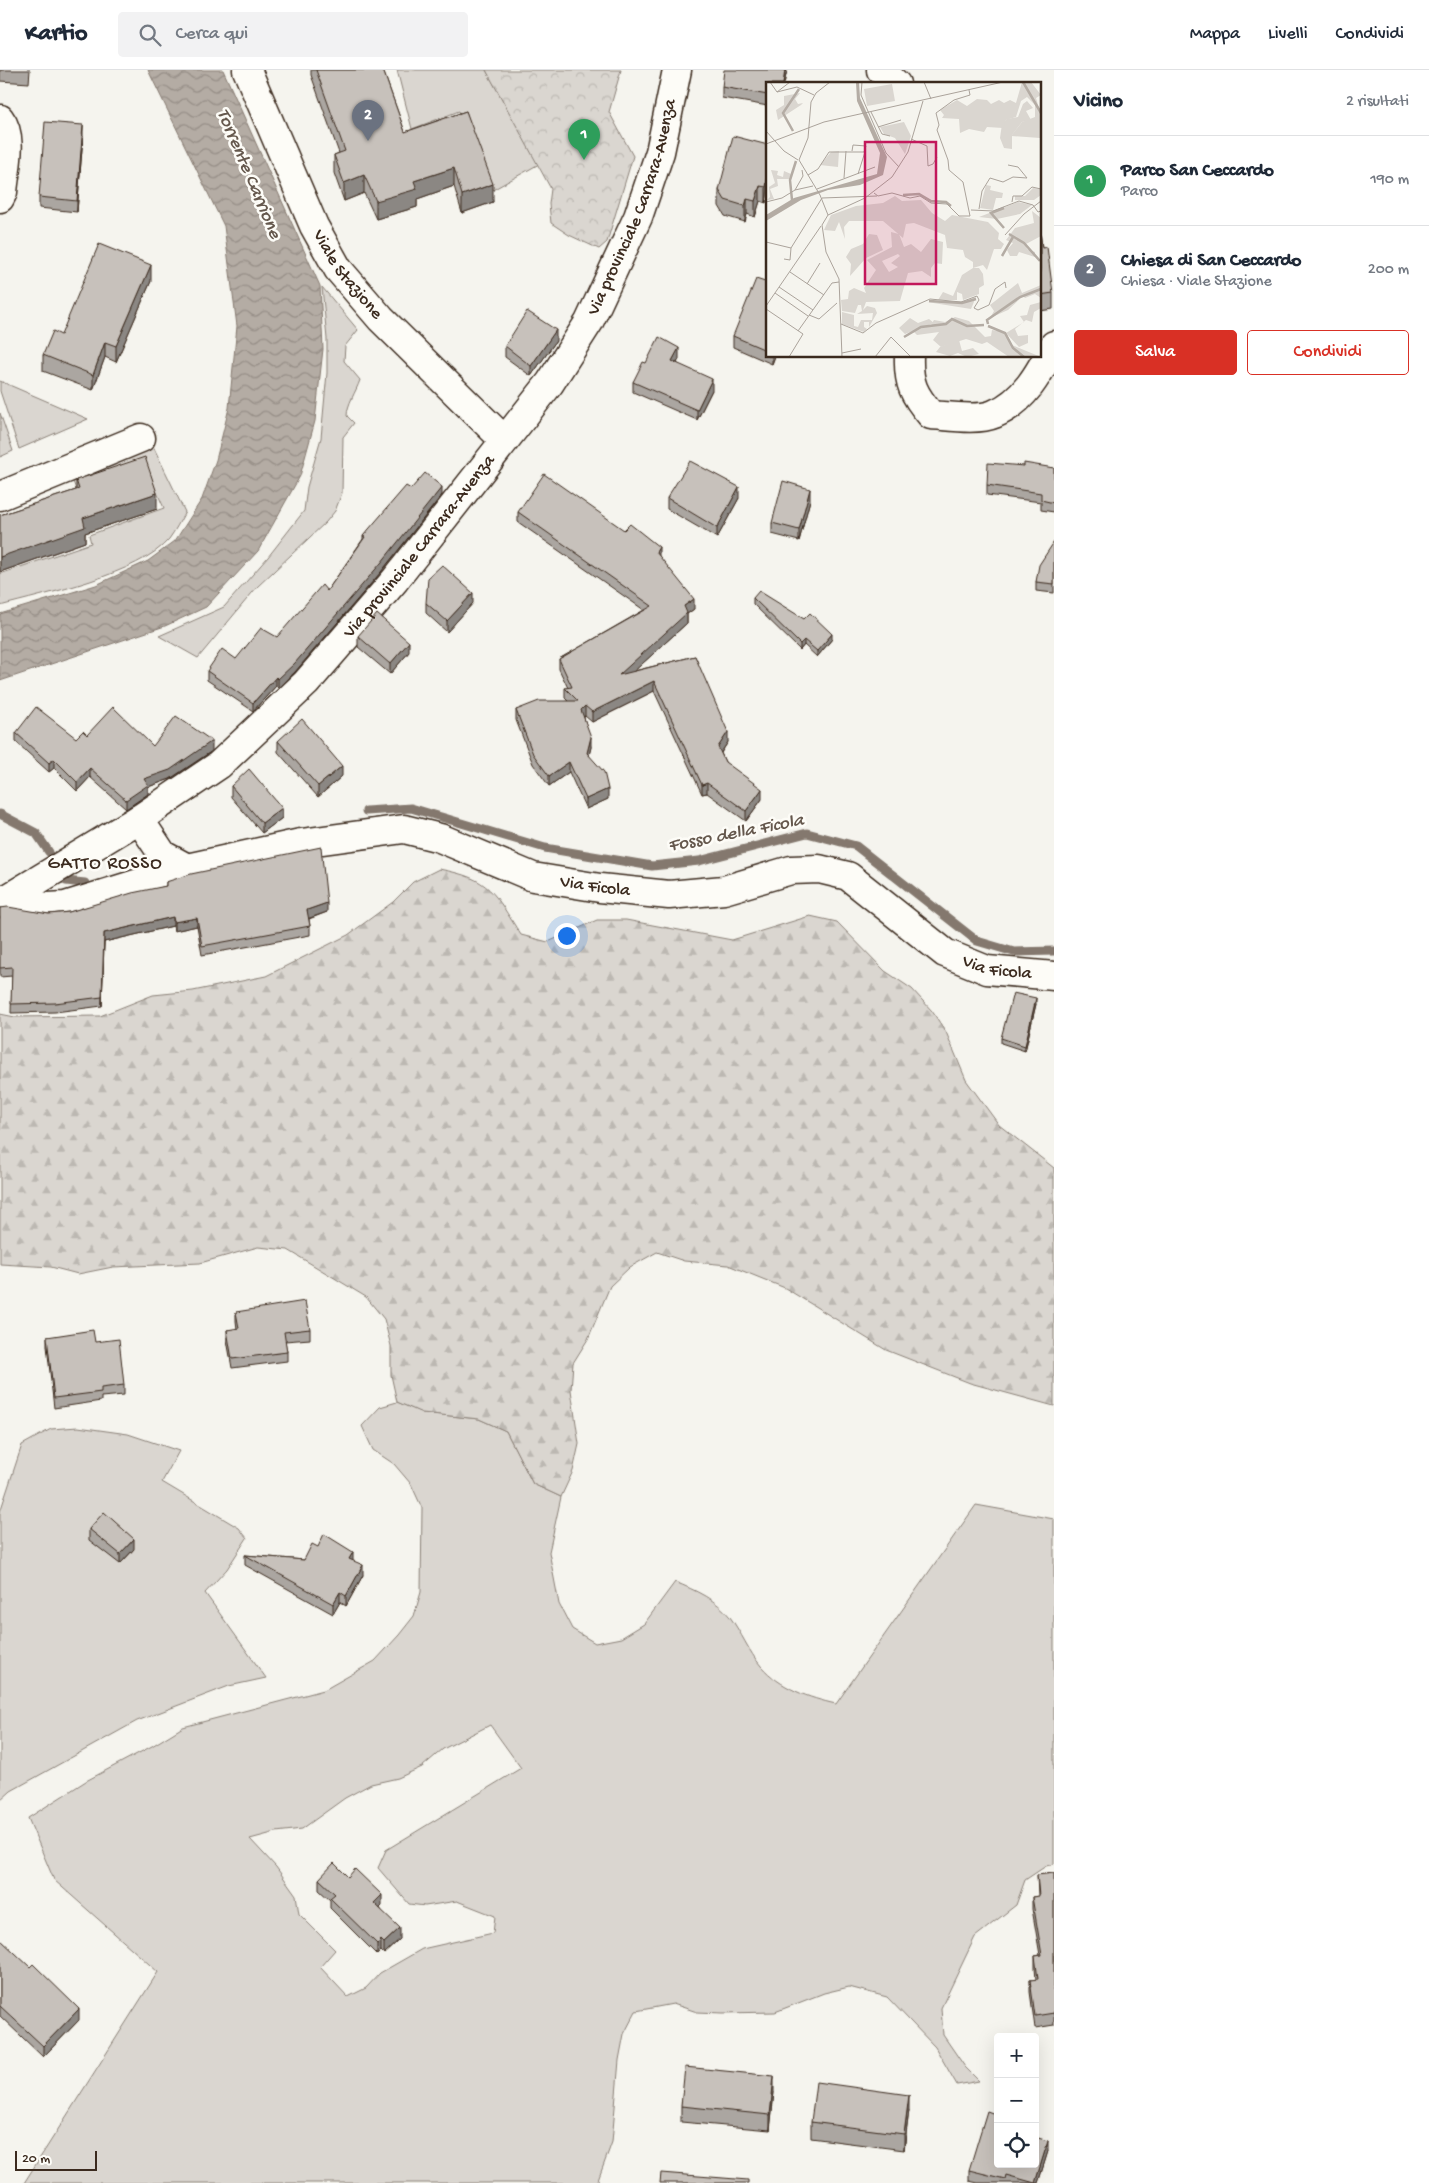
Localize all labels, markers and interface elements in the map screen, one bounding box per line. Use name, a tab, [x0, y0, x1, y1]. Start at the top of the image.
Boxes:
search box	[118, 12, 468, 57]
text: Kartio	[25, 20, 88, 49]
icon: search	[136, 21, 164, 49]
text: Cerca qui	[176, 23, 248, 46]
text: Mappa	[1190, 24, 1240, 45]
text: Livelli	[1268, 24, 1308, 45]
text: Condividi	[1336, 24, 1404, 45]
inset map	[766, 82, 1042, 358]
text: Vicino	[1074, 90, 1123, 115]
text: 2 risultati	[1346, 93, 1409, 112]
street label: Via provinciale Carrara-Avenza	[583, 96, 681, 320]
pin: 2	[352, 100, 384, 141]
water label: Torrente Carrione	[210, 106, 286, 243]
pin: 1	[568, 119, 600, 160]
text: Parco San Ceccardo	[1121, 160, 1274, 183]
text: 1	[1087, 171, 1093, 190]
text: 190 m	[1370, 171, 1409, 190]
text: Parco	[1121, 183, 1158, 202]
street label: Viale Stazione	[307, 225, 388, 324]
text: Chiesa di San Ceccardo	[1121, 250, 1301, 273]
text: 2	[1086, 261, 1094, 280]
text: 200 m	[1368, 261, 1409, 280]
text: Chiesa · Viale Stazione	[1121, 273, 1272, 292]
button: Salva	[1074, 330, 1237, 375]
button: Condividi	[1247, 330, 1409, 375]
street label: Via provinciale Carrara-Avenza	[338, 450, 500, 643]
water label: Fosso della Ficola	[666, 809, 807, 858]
district label: GATTO ROSSO	[47, 853, 163, 876]
street label: Via Ficola	[557, 871, 632, 902]
your location	[554, 923, 580, 949]
street label: Via Ficola	[958, 950, 1034, 985]
map controls	[994, 2033, 1039, 2168]
button: +	[994, 2033, 1039, 2078]
button: −	[994, 2078, 1039, 2123]
button: locate	[994, 2123, 1039, 2168]
scale bar	[15, 2148, 98, 2171]
text: 20 m	[22, 2151, 50, 2168]

